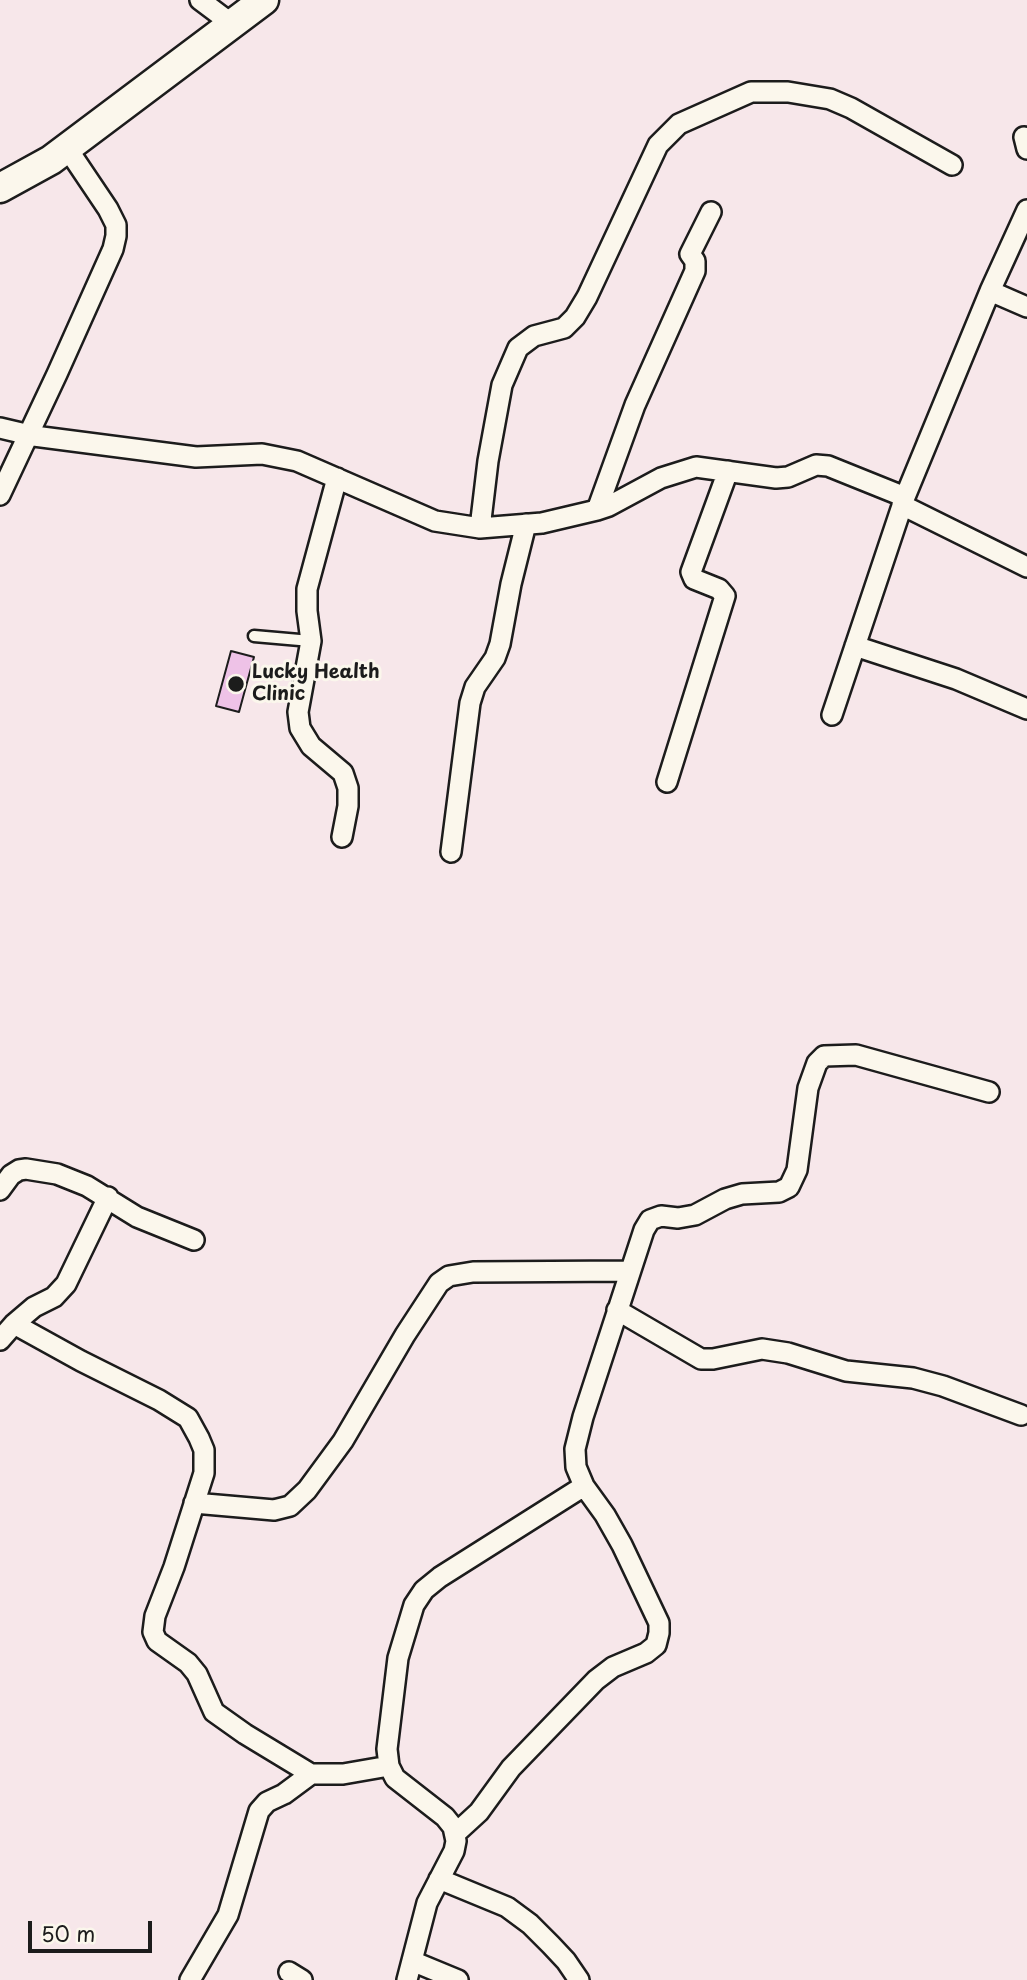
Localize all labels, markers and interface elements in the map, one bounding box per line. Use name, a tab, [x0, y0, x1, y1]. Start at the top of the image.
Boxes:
place label: Lucky Health Clinic	[252, 662, 380, 706]
marker: Lucky Health Clinic	[226, 674, 246, 694]
scale bar	[32, 1906, 156, 1950]
text: 50 m	[41, 1917, 95, 1949]

